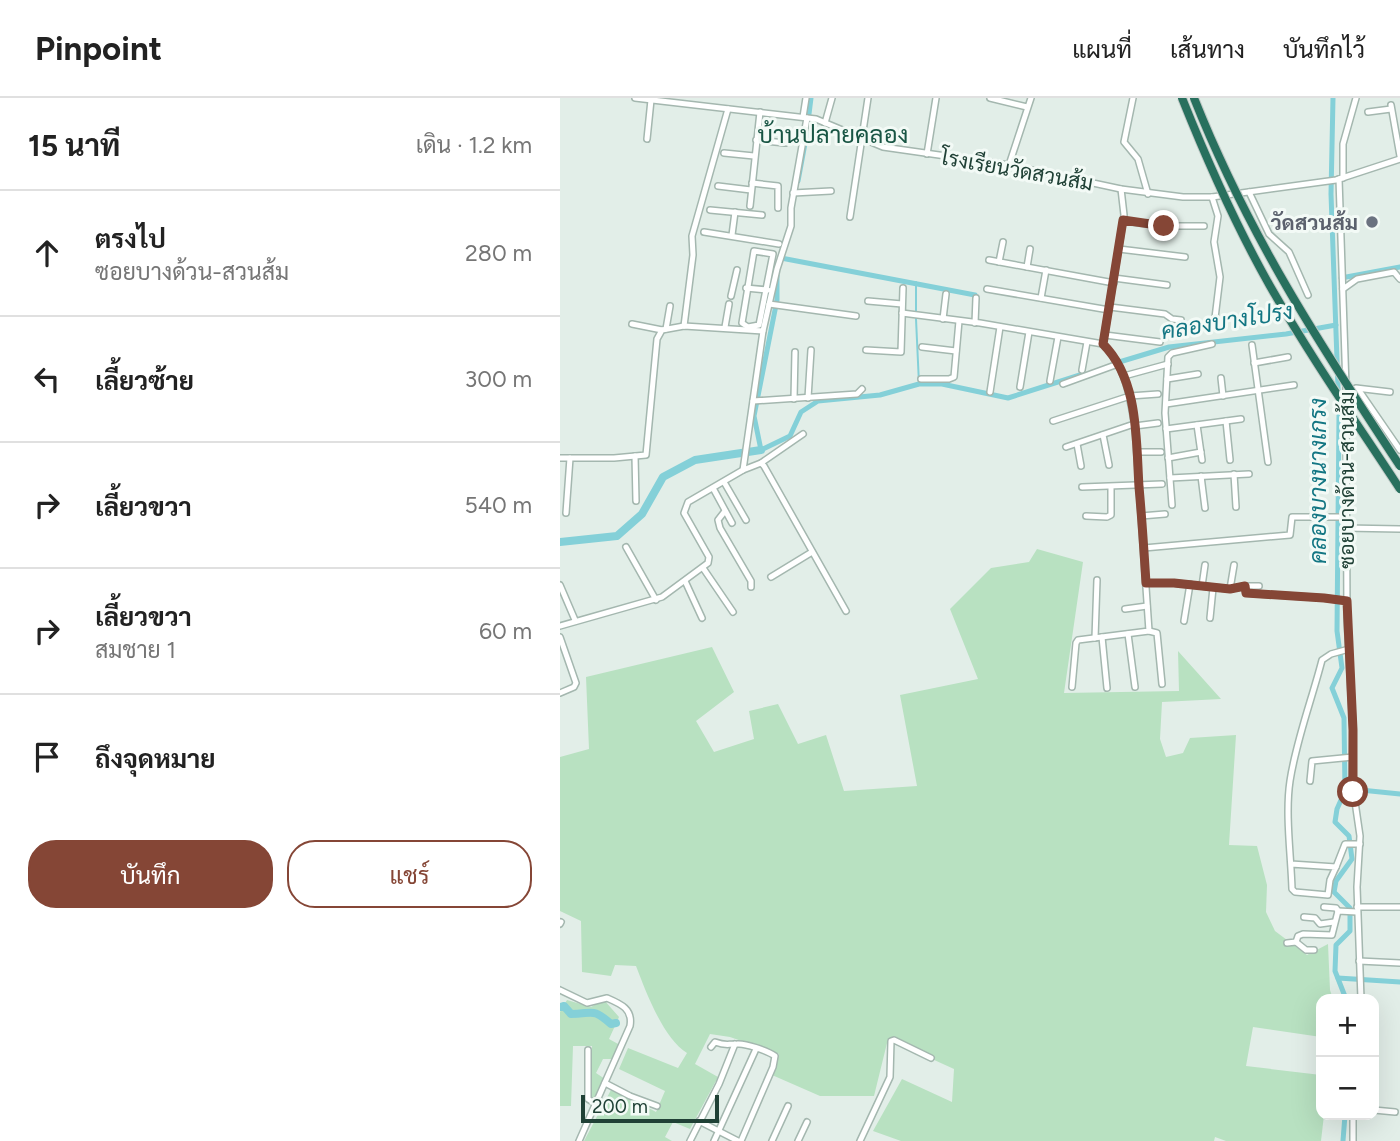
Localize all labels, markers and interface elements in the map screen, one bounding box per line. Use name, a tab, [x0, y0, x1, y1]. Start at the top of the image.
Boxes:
text: Pinpoint	[35, 29, 162, 68]
text: แผนที่	[1072, 35, 1132, 64]
text: เส้นทาง	[1170, 35, 1245, 64]
text: บันทึกไว้	[1283, 35, 1365, 64]
district label: บ้านปลายคลอง	[758, 120, 908, 149]
text: 15 นาที	[28, 127, 120, 164]
text: เดิน · 1.2 km	[416, 131, 532, 159]
street label: โรงเรียนวัดสวนส้ม	[938, 144, 1095, 196]
route end	[1148, 210, 1179, 241]
place label: วัดสวนส้ม	[1271, 210, 1358, 235]
marker: วัดสวนส้ม	[1364, 214, 1380, 230]
text: ตรงไป	[95, 223, 166, 255]
icon: ahead	[28, 234, 66, 272]
text: 280 m	[465, 239, 532, 267]
text: ซอยบางด้วน-สวนส้ม	[95, 258, 289, 286]
water label: คลองบางโปรง	[1159, 295, 1295, 345]
icon: left	[28, 360, 66, 398]
text: เลี้ยวซ้าย	[95, 365, 194, 397]
text: 300 m	[465, 365, 532, 393]
street label: ซอยบางด้วน-สวนส้ม	[1334, 391, 1359, 569]
water label: คลองบางนางเกรง	[1304, 398, 1332, 564]
icon: right	[28, 486, 66, 524]
text: เลี้ยวขวา	[95, 491, 192, 523]
text: 540 m	[464, 491, 532, 519]
text: เลี้ยวขวา	[95, 601, 192, 633]
icon: right	[28, 612, 66, 650]
text: 60 m	[479, 617, 532, 645]
text: สมชาย 1	[95, 636, 176, 664]
icon: arrive	[28, 738, 66, 776]
text: ถึงจุดหมาย	[95, 743, 216, 775]
route start	[1337, 776, 1368, 807]
button: บันทึก	[28, 840, 273, 908]
button: แชร์	[287, 840, 532, 908]
map controls	[1316, 994, 1379, 1120]
button: +	[1316, 994, 1379, 1057]
button: −	[1316, 1057, 1379, 1120]
scale bar	[581, 1092, 719, 1124]
text: 200 m	[592, 1095, 648, 1118]

